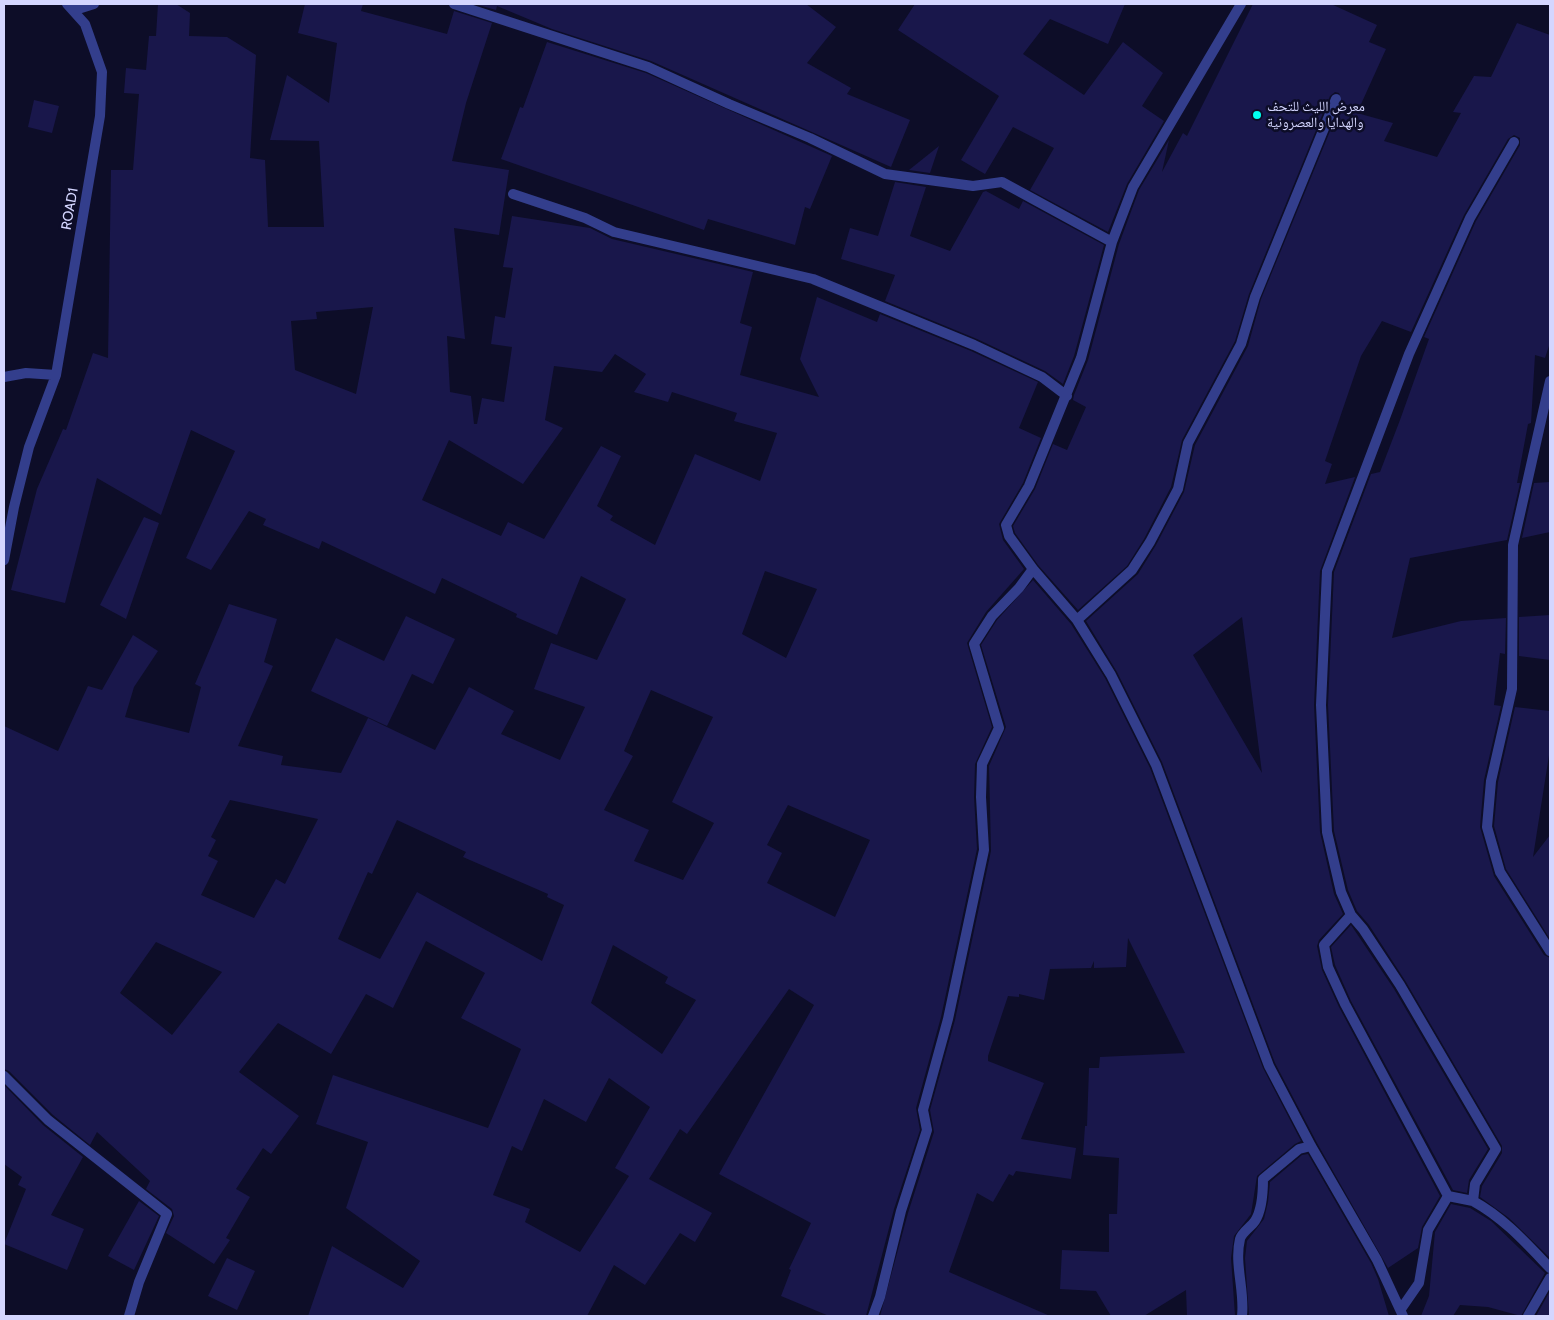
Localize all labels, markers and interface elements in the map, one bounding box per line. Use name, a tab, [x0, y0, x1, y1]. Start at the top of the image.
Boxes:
place label: معرض الليث للتحف والهدايا والعصرونية	[1267, 99, 1365, 132]
marker: معرض الليث للتحف والهدايا والعصرونية	[1251, 109, 1263, 121]
street label: ROAD1	[58, 187, 82, 231]

